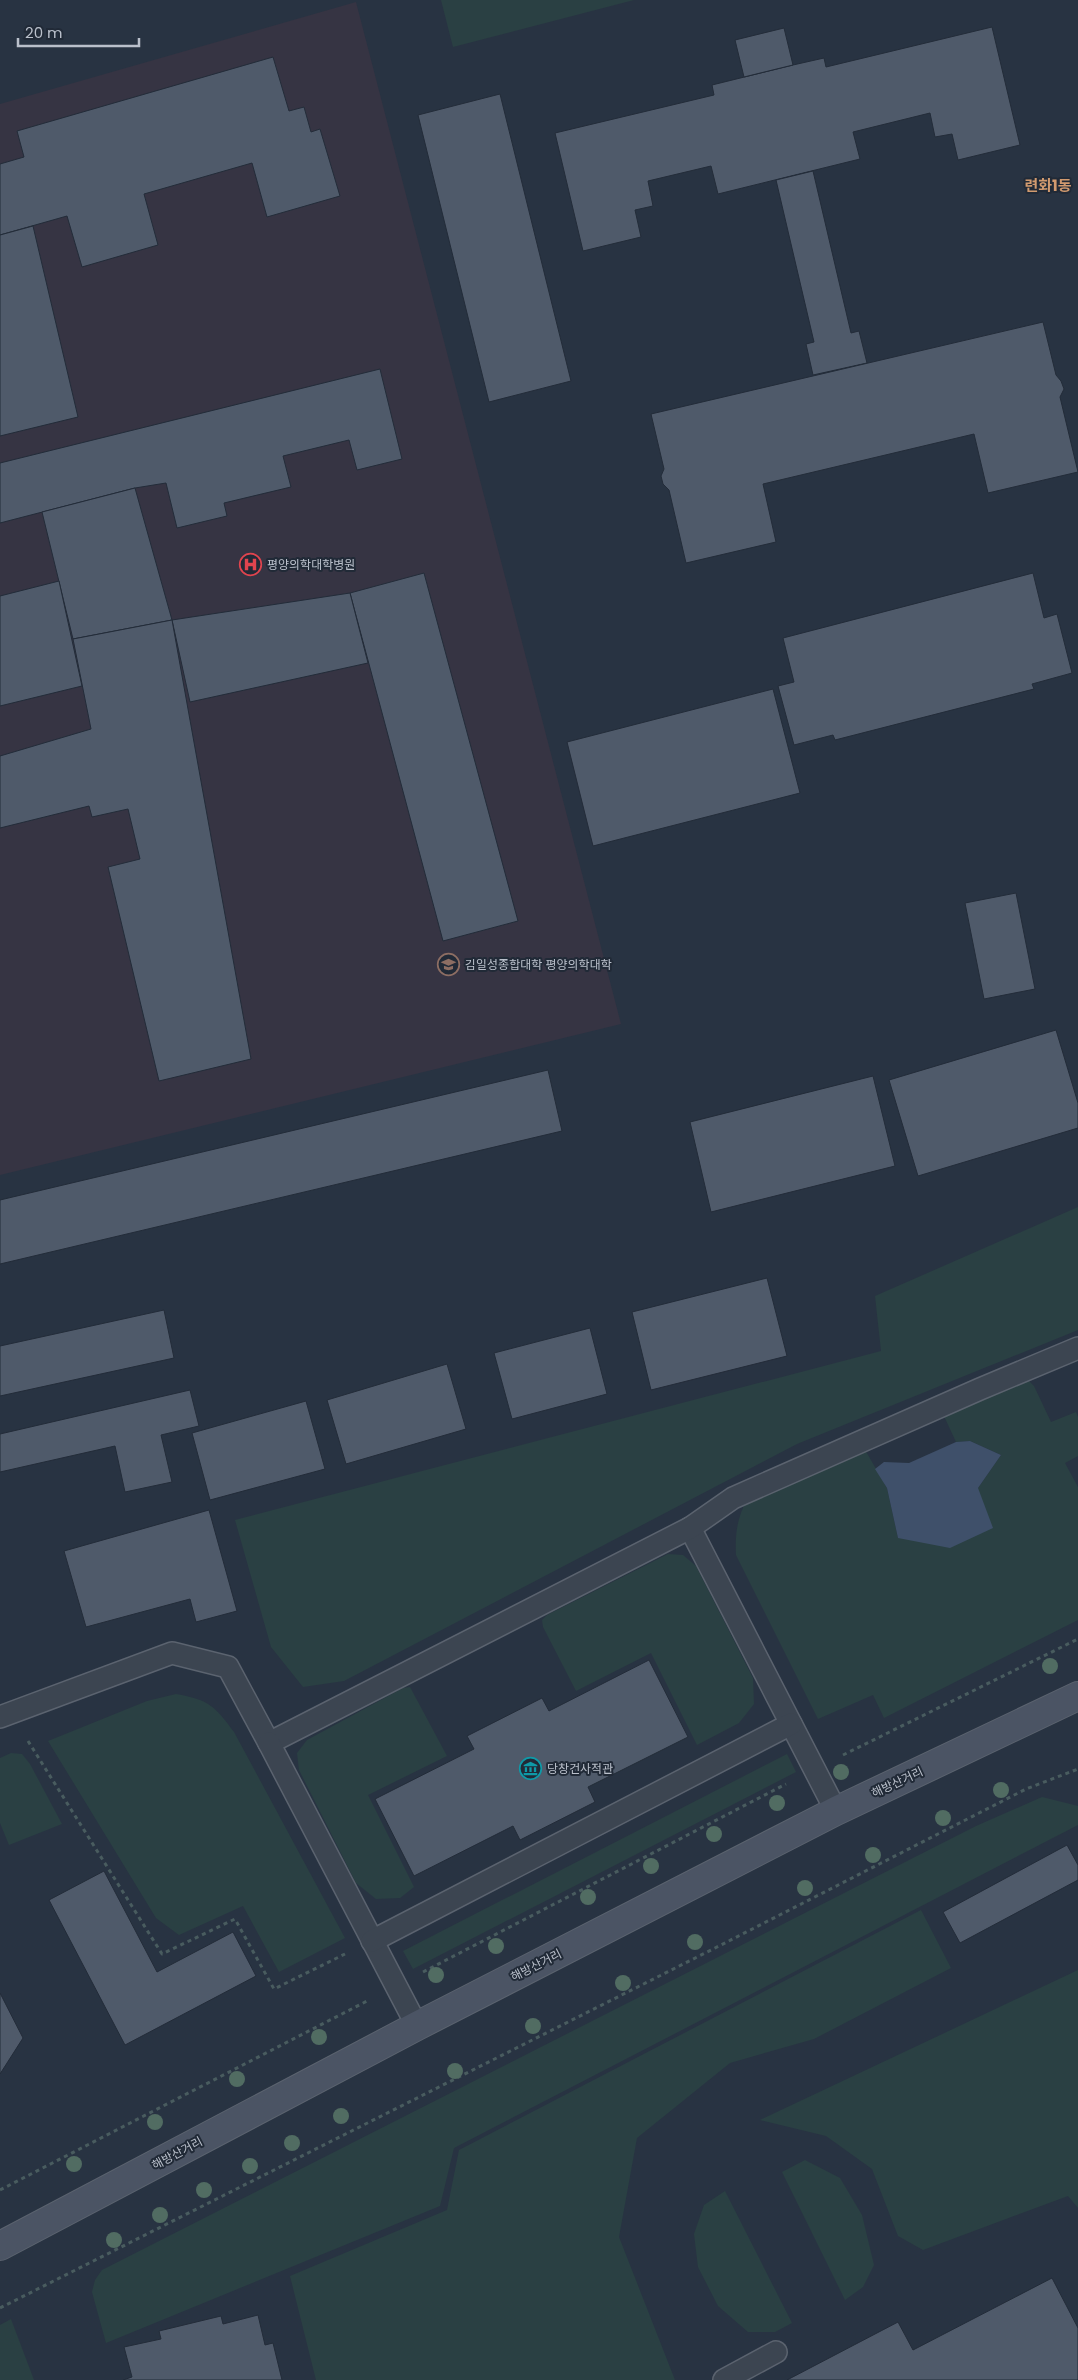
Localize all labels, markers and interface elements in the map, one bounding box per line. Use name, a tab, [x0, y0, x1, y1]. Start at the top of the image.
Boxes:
scale bar	[18, 15, 139, 47]
text: 20 m	[25, 22, 63, 43]
district label: 련화1동	[1024, 175, 1072, 196]
hospital icon: 평양의학대학병원	[239, 552, 263, 576]
place label: 평양의학대학병원	[267, 556, 355, 573]
school or university icon: 김일성종합대학 평양의학대학	[437, 952, 461, 976]
place label: 김일성종합대학 평양의학대학	[465, 956, 612, 973]
museum icon: 당창건사적관	[519, 1756, 543, 1780]
place label: 당창건사적관	[547, 1760, 613, 1777]
street label: 해방산거리	[868, 1763, 926, 1801]
street label: 해방산거리	[508, 1945, 564, 1985]
street label: 해방산거리	[149, 2133, 205, 2173]

